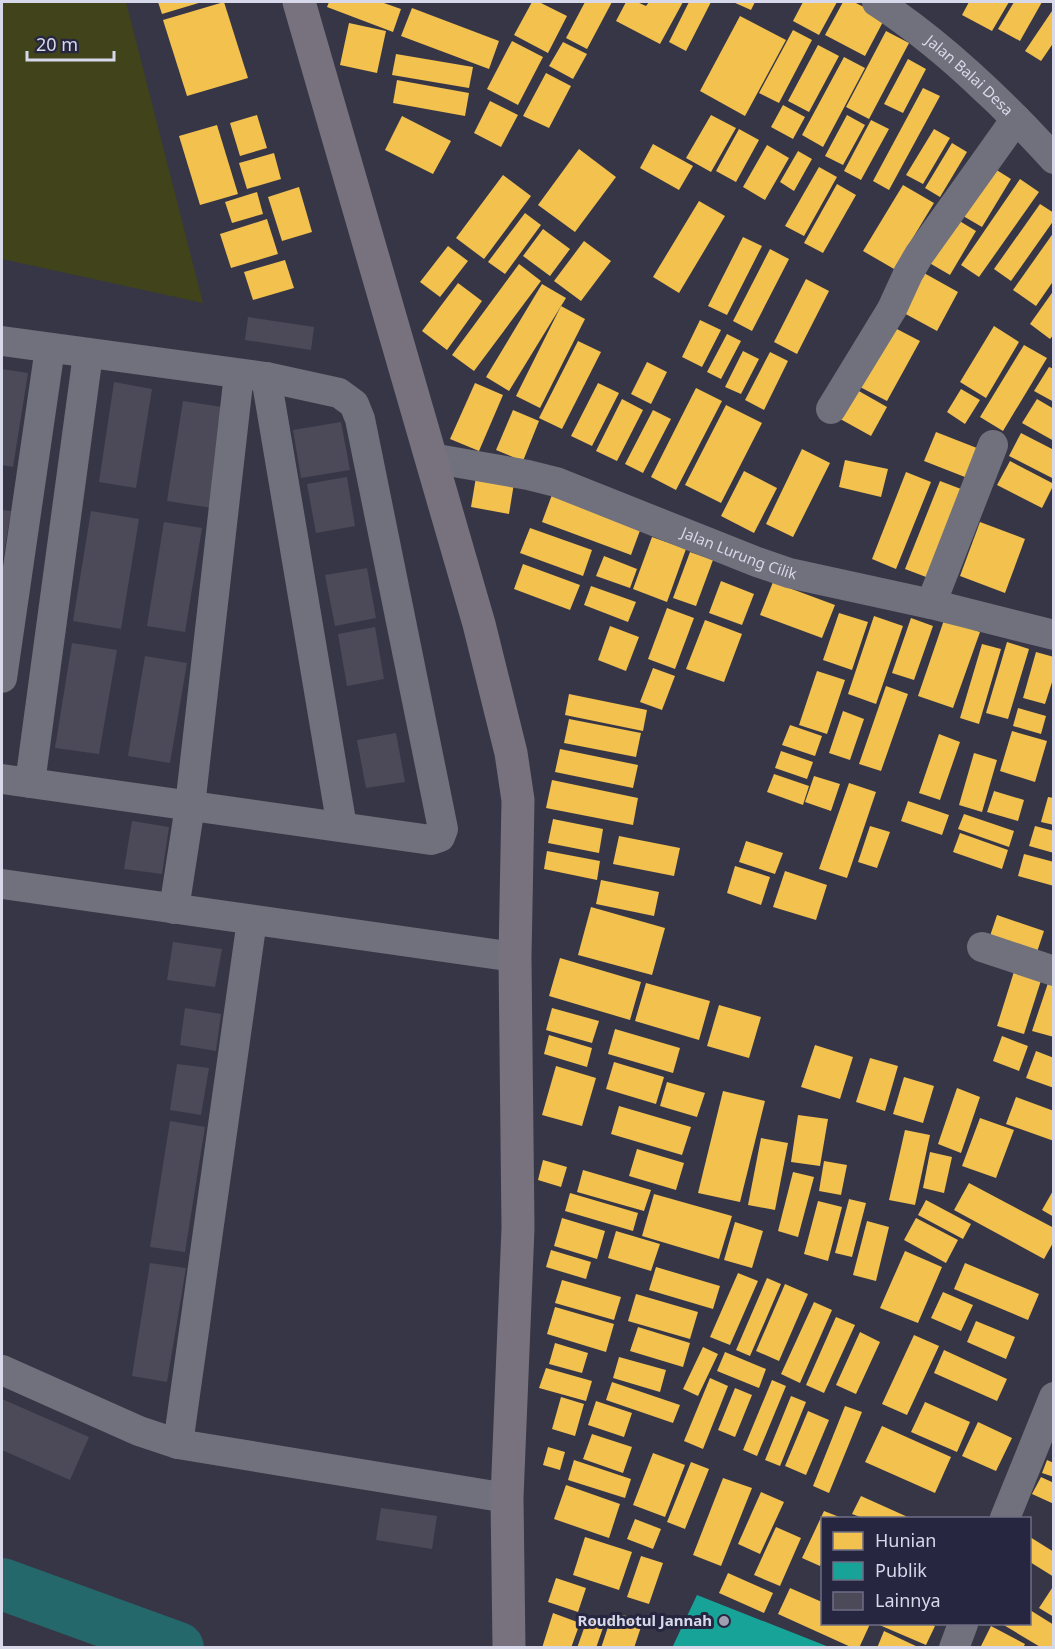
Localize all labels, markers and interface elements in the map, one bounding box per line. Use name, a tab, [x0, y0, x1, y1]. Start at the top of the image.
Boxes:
scale bar	[27, 24, 114, 62]
street label: Jalan Balai Desa	[920, 29, 1018, 119]
text: 20 m	[36, 32, 78, 56]
street label: Jalan Lurung Cilik	[677, 521, 799, 583]
legend	[821, 1517, 1031, 1625]
text: Hunian	[875, 1528, 936, 1552]
text: Publik	[875, 1558, 927, 1582]
text: Lainnya	[875, 1588, 941, 1612]
place label: Roudhotul Jannah	[578, 1610, 712, 1630]
marker: Roudhotul Jannah	[717, 1614, 731, 1628]

